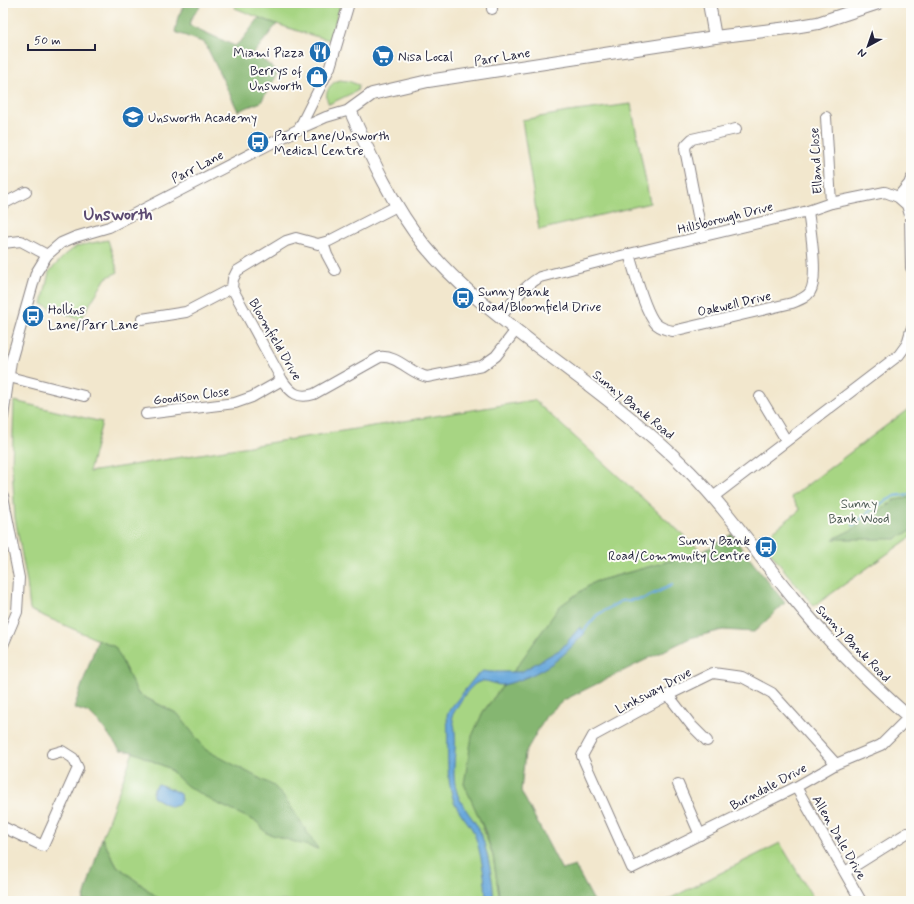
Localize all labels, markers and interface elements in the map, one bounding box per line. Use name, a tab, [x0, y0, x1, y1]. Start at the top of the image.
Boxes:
scale bar	[28, 26, 95, 52]
north arrow	[848, 26, 888, 66]
text: 50 m	[34, 33, 61, 49]
restaurant icon: Miami Pizza	[307, 39, 333, 65]
supermarket icon: Nisa Local	[370, 43, 396, 69]
place label: Miami Pizza	[233, 45, 304, 62]
street label: Parr Lane	[473, 45, 532, 70]
text: N	[855, 45, 870, 61]
place label: Nisa Local	[398, 49, 453, 66]
place label: Berrys of Unsworth	[249, 63, 302, 95]
shop icon: Berrys of Unsworth	[304, 64, 330, 90]
school or university icon: Unsworth Academy	[120, 104, 146, 130]
place label: Unsworth Academy	[148, 110, 257, 127]
street label: Elland Close	[806, 127, 827, 195]
place label: Parr Lane/Unsworth Medical Centre	[274, 128, 389, 160]
bus stop icon: Parr Lane/Unsworth Medical Centre	[245, 129, 271, 155]
street label: Parr Lane	[168, 147, 227, 188]
street label: Hillsborough Drive	[676, 198, 775, 239]
district label: Unsworth	[83, 204, 153, 226]
place label: Sunny Bank Road/Bloomfield Drive	[478, 284, 602, 316]
bus stop icon: Sunny Bank Road/Bloomfield Drive	[450, 285, 476, 311]
street label: Oakwell Drive	[696, 288, 773, 321]
street label: Bloomfield Drive	[244, 296, 305, 384]
place label: Hollins Lane/Parr Lane	[48, 302, 139, 334]
bus stop icon: Hollins Lane/Parr Lane	[20, 303, 46, 329]
street label: Sunny Bank Road	[588, 367, 678, 444]
street label: Goodison Close	[152, 383, 230, 410]
park label: Sunny Bank Wood	[828, 496, 890, 528]
place label: Sunny Bank Road/Community Centre	[608, 533, 750, 565]
bus stop icon: Sunny Bank Road/Community Centre	[753, 534, 779, 560]
street label: Sunny Bank Road	[812, 602, 894, 686]
street label: Linksway Drive	[613, 664, 695, 718]
street label: Burndale Drive	[727, 760, 810, 815]
street label: Allen Dale Drive	[808, 792, 870, 883]

